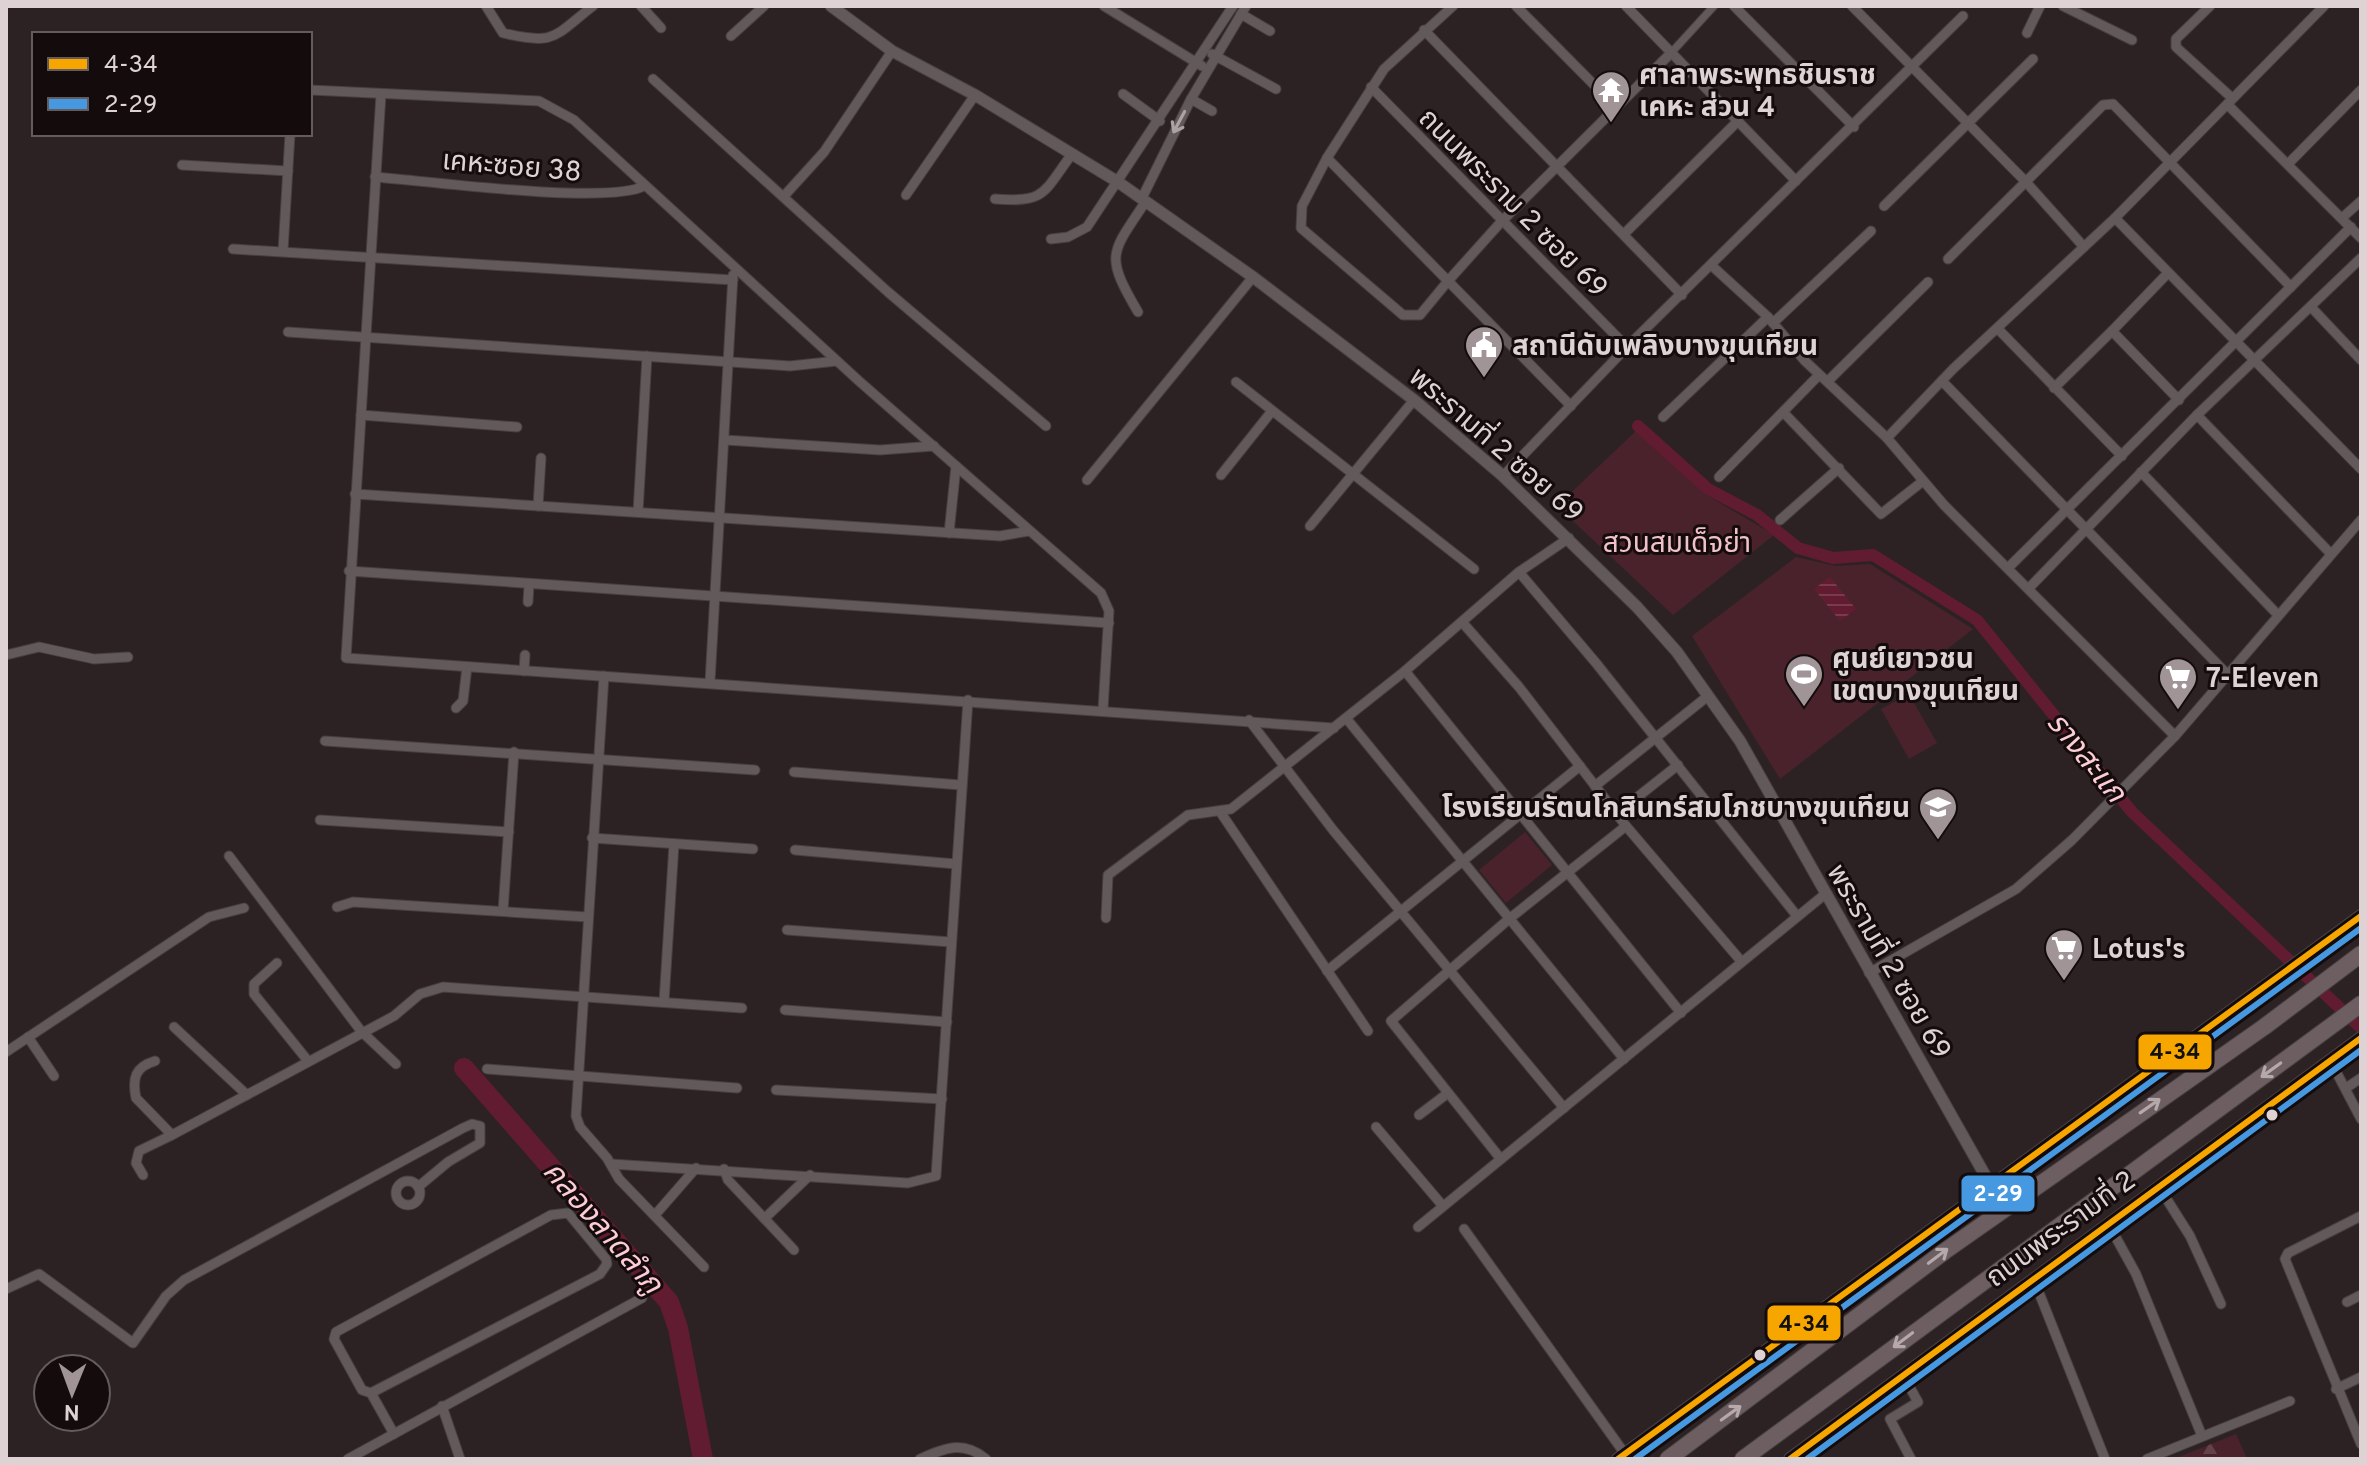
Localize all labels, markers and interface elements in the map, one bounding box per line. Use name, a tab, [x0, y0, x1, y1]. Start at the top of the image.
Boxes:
legend	[32, 32, 312, 136]
text: 4-34	[104, 51, 158, 81]
place label: ศาลาพระพุทธชินราช เคหะ ส่วน 4	[1639, 59, 1876, 127]
temple icon: ศาลาพระพุทธชินราช เคหะ ส่วน 4	[1590, 69, 1632, 124]
text: 2-29	[104, 91, 157, 121]
street label: ถนนพระราม 2 ซอย 69	[1409, 102, 1614, 307]
one-way arrow	[1171, 110, 1187, 133]
street label: เคหะซอย 38	[440, 144, 583, 192]
public building icon: สถานีดับเพลิงบางขุนเทียน	[1463, 324, 1505, 379]
place label: สถานีดับเพลิงบางขุนเทียน	[1512, 330, 1818, 366]
street label: พระรามที่ 2 ซอย 69	[1400, 358, 1592, 532]
park label: สวนสมเด็จย่า	[1603, 527, 1751, 563]
place label: ศูนย์เยาวชน เขตบางขุนเทียน	[1832, 643, 2019, 711]
sports icon: ศูนย์เยาวชน เขตบางขุนเทียน	[1783, 653, 1825, 708]
supermarket icon: 7-Eleven	[2157, 656, 2199, 711]
place label: 7-Eleven	[2206, 662, 2319, 698]
water label: รางสะแก	[2038, 706, 2133, 812]
school or university icon: โรงเรียนรัตนโกสินทร์สมโภชบางขุนเทียน	[1917, 786, 1959, 841]
place label: โรงเรียนรัตนโกสินทร์สมโภชบางขุนเทียน	[1442, 792, 1910, 828]
street label: พระรามที่ 2 ซอย 69	[1817, 856, 1961, 1067]
supermarket icon: Lotus's	[2043, 927, 2085, 982]
place label: Lotus's	[2092, 933, 2186, 969]
line badge: 4-34	[2137, 1033, 2213, 1071]
text: 4-34	[2150, 1040, 2200, 1067]
one-way arrow	[2261, 1061, 2282, 1078]
one-way arrow	[2139, 1098, 2161, 1114]
unlabelled marker	[2264, 1107, 2280, 1123]
water label: คลองลาดลำภู	[533, 1155, 669, 1303]
street label: ถนนพระรามที่ 2	[1977, 1161, 2144, 1297]
line badge: 2-29	[1960, 1174, 2036, 1213]
text: 2-29	[1973, 1182, 2023, 1209]
one-way arrow	[1927, 1248, 1948, 1265]
line badge: 4-34	[1766, 1304, 1842, 1342]
text: 4-34	[1779, 1312, 1829, 1339]
one-way arrow	[1893, 1332, 1915, 1348]
unlabelled marker	[1752, 1347, 1768, 1363]
north arrow	[32, 1353, 112, 1433]
text: N	[64, 1397, 80, 1424]
one-way arrow	[1719, 1404, 1741, 1421]

